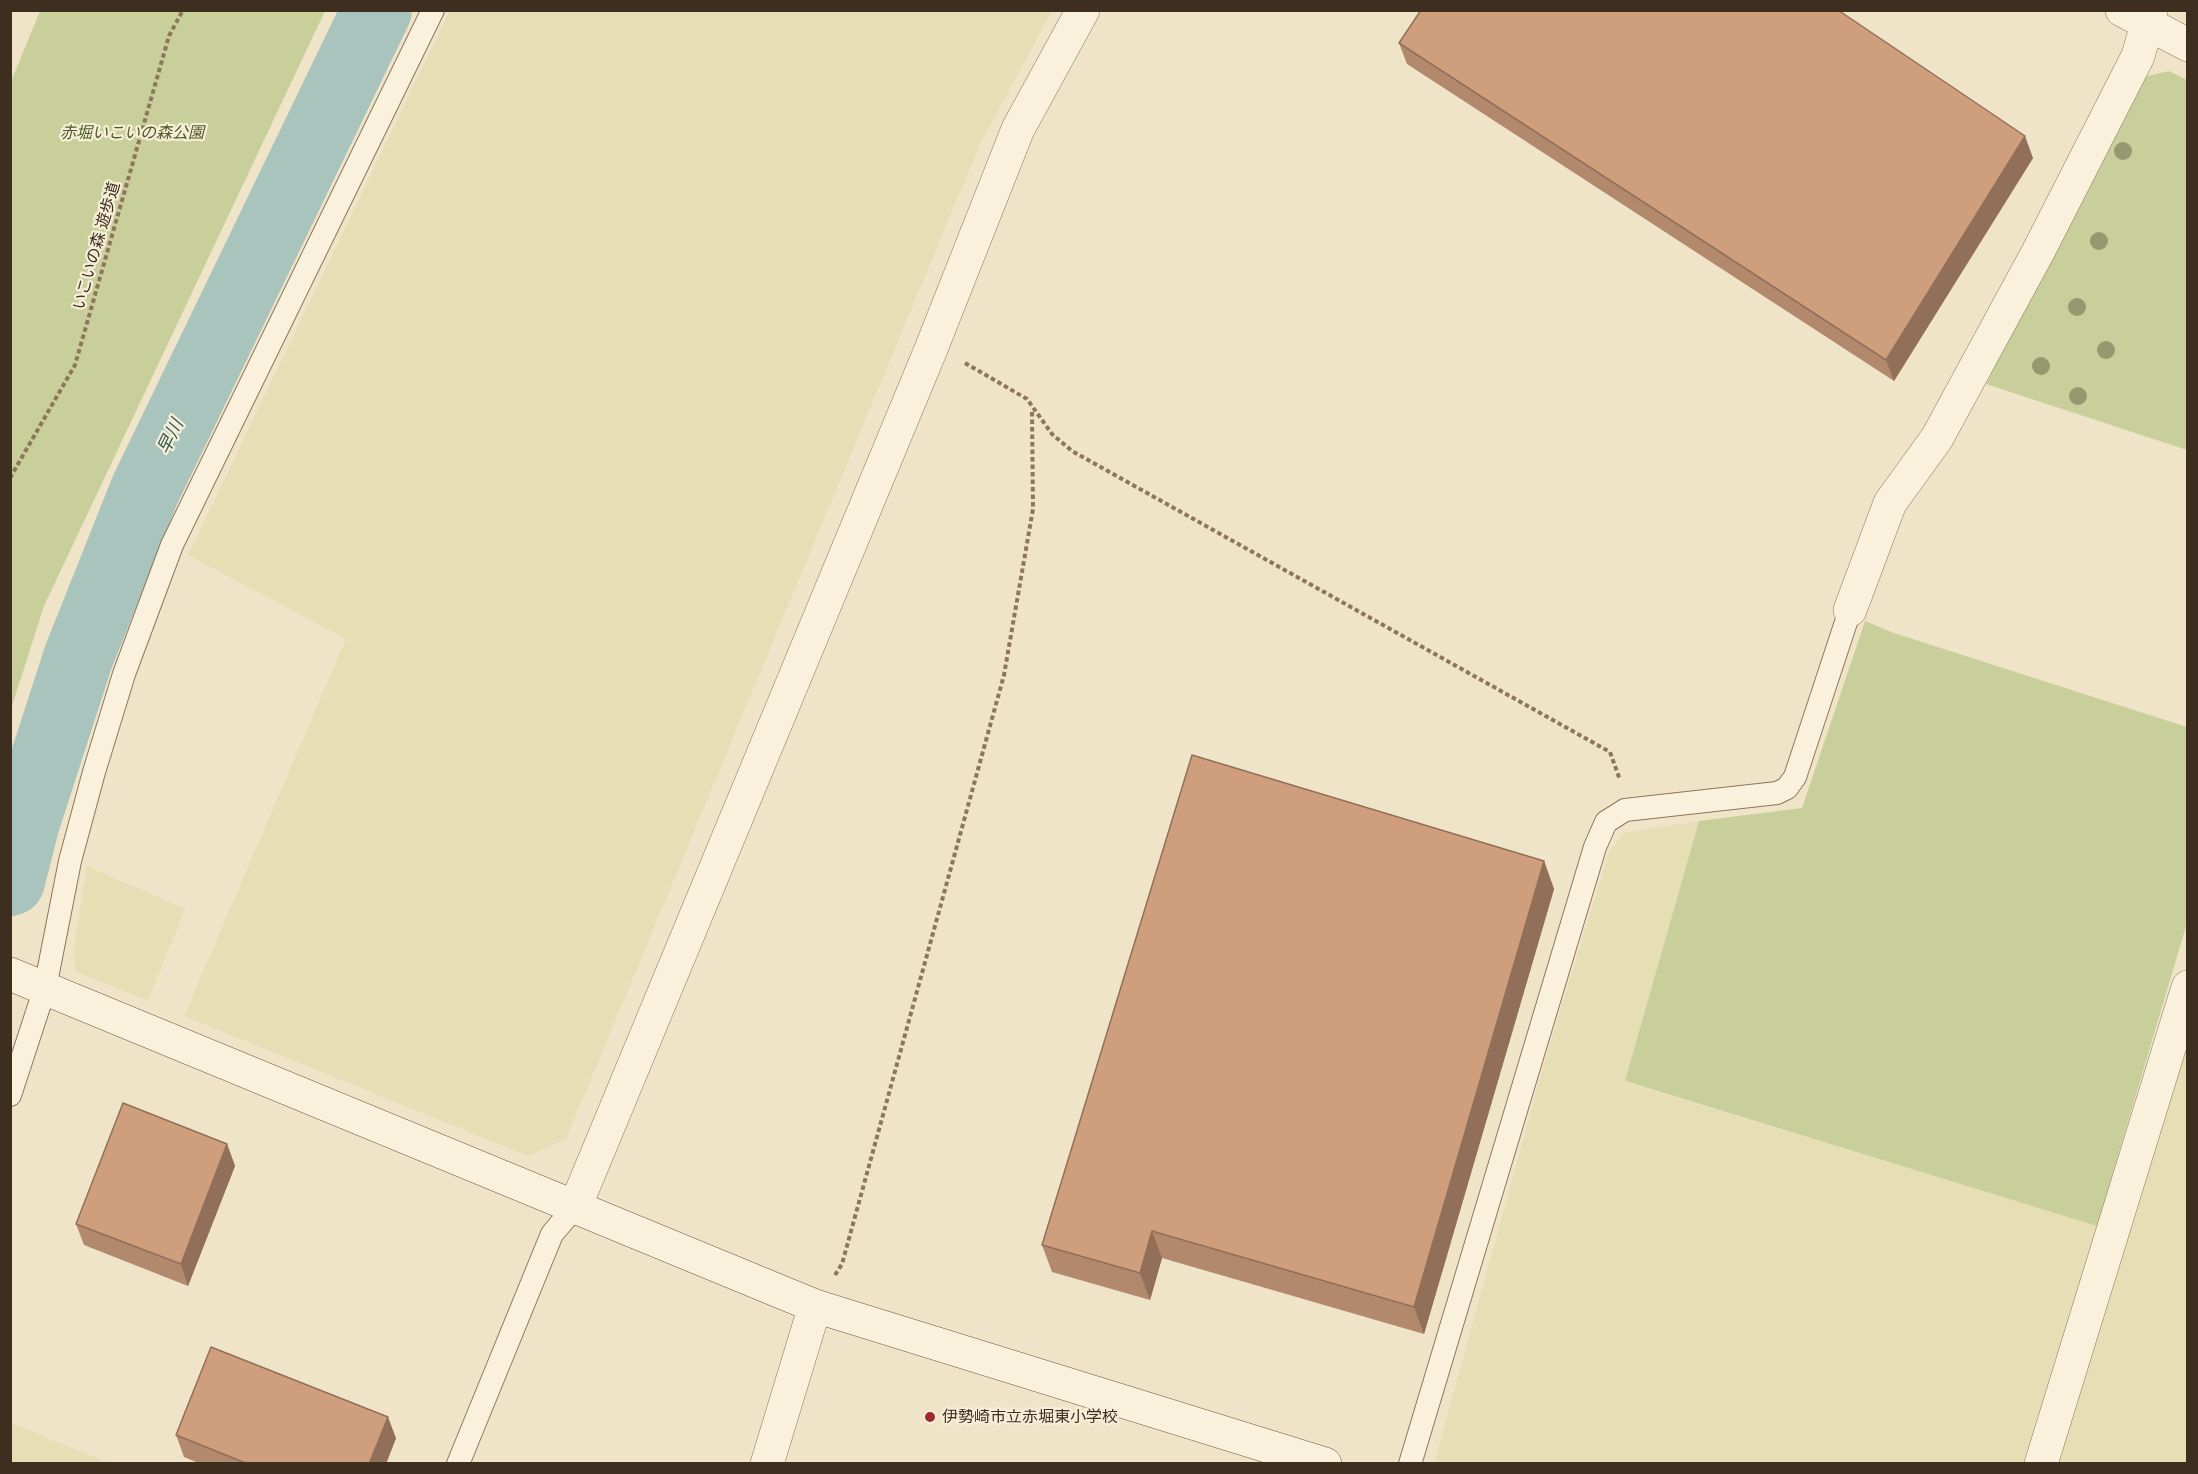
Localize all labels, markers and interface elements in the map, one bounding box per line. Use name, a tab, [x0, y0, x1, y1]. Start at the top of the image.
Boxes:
park label: 赤堀いこいの森公園	[60, 123, 204, 143]
street label: いこいの森 遊歩道	[70, 180, 124, 312]
water label: 早川	[153, 416, 189, 458]
place label: 伊勢崎市立赤堀東小学校	[942, 1407, 1118, 1427]
marker: 伊勢崎市立赤堀東小学校	[923, 1410, 937, 1424]

